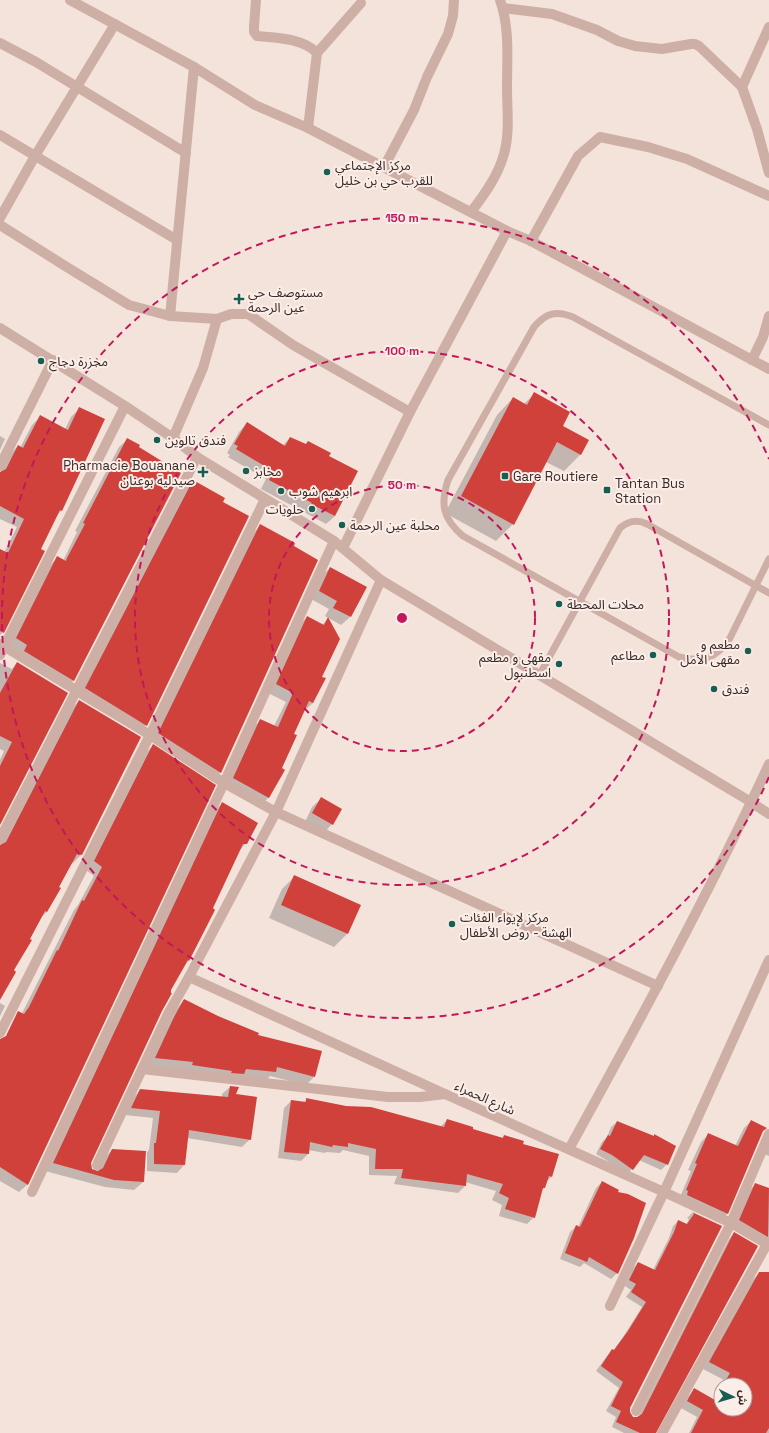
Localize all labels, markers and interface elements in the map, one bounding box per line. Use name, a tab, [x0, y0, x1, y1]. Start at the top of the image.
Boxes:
place label: مركز الإجتماعي للقرب حي بن خليل	[335, 157, 433, 191]
marker: مركز الإجتماعي للقرب حي بن خليل	[322, 167, 332, 177]
text: 150 m	[385, 210, 419, 226]
place label: مستوصف حي عين الرحمة	[248, 284, 324, 316]
marker: مستوصف حي عين الرحمة	[233, 293, 245, 305]
text: 100 m	[385, 343, 419, 359]
place label: مجزرة دجاج	[49, 353, 108, 372]
marker: مجزرة دجاج	[36, 356, 46, 366]
place label: فندق تالوين	[165, 432, 226, 449]
marker: فندق تالوين	[152, 435, 162, 445]
place label: Pharmacie Bouanane صيدلية بوعنان	[63, 457, 195, 489]
place label: مخابز	[253, 463, 282, 480]
marker: مخابز	[241, 466, 251, 476]
marker: Pharmacie Bouanane صيدلية بوعنان	[198, 467, 208, 477]
place label: Gare Routiere	[513, 468, 598, 485]
marker: Gare Routiere	[500, 471, 510, 481]
place label: Tantan Bus Station	[615, 475, 685, 507]
text: 50 m	[388, 477, 416, 493]
place label: ابرهيم شوب	[289, 483, 352, 502]
marker: Tantan Bus Station	[602, 485, 612, 495]
marker: ابرهيم شوب	[276, 486, 286, 496]
place label: حلويات	[266, 501, 304, 518]
marker: حلويات	[307, 504, 317, 514]
place label: محلبة عين الرحمة	[350, 517, 440, 534]
marker: محلبة عين الرحمة	[337, 520, 347, 530]
place label: محلات المحطة	[567, 596, 644, 613]
marker: محلات المحطة	[554, 599, 564, 609]
centre of rings	[395, 611, 409, 625]
place label: مطعم و مقهى الأمل	[680, 636, 740, 668]
marker: مطعم و مقهى الأمل	[743, 646, 753, 656]
place label: مطاعم	[611, 647, 645, 666]
place label: مقهى و مطعم اسطنبول	[479, 649, 551, 681]
marker: مطاعم	[648, 650, 658, 660]
marker: مقهى و مطعم اسطنبول	[554, 659, 564, 669]
place label: فندق	[722, 681, 749, 698]
marker: فندق	[709, 684, 719, 694]
place label: مركز لإيواء الفئات الهشة - روض الأطفال	[460, 909, 572, 941]
marker: مركز لإيواء الفئات الهشة - روض الأطفال	[447, 919, 457, 929]
street label: شارع الحمراء	[451, 1077, 518, 1121]
north arrow	[713, 1377, 753, 1417]
text: ش	[735, 1390, 751, 1406]

